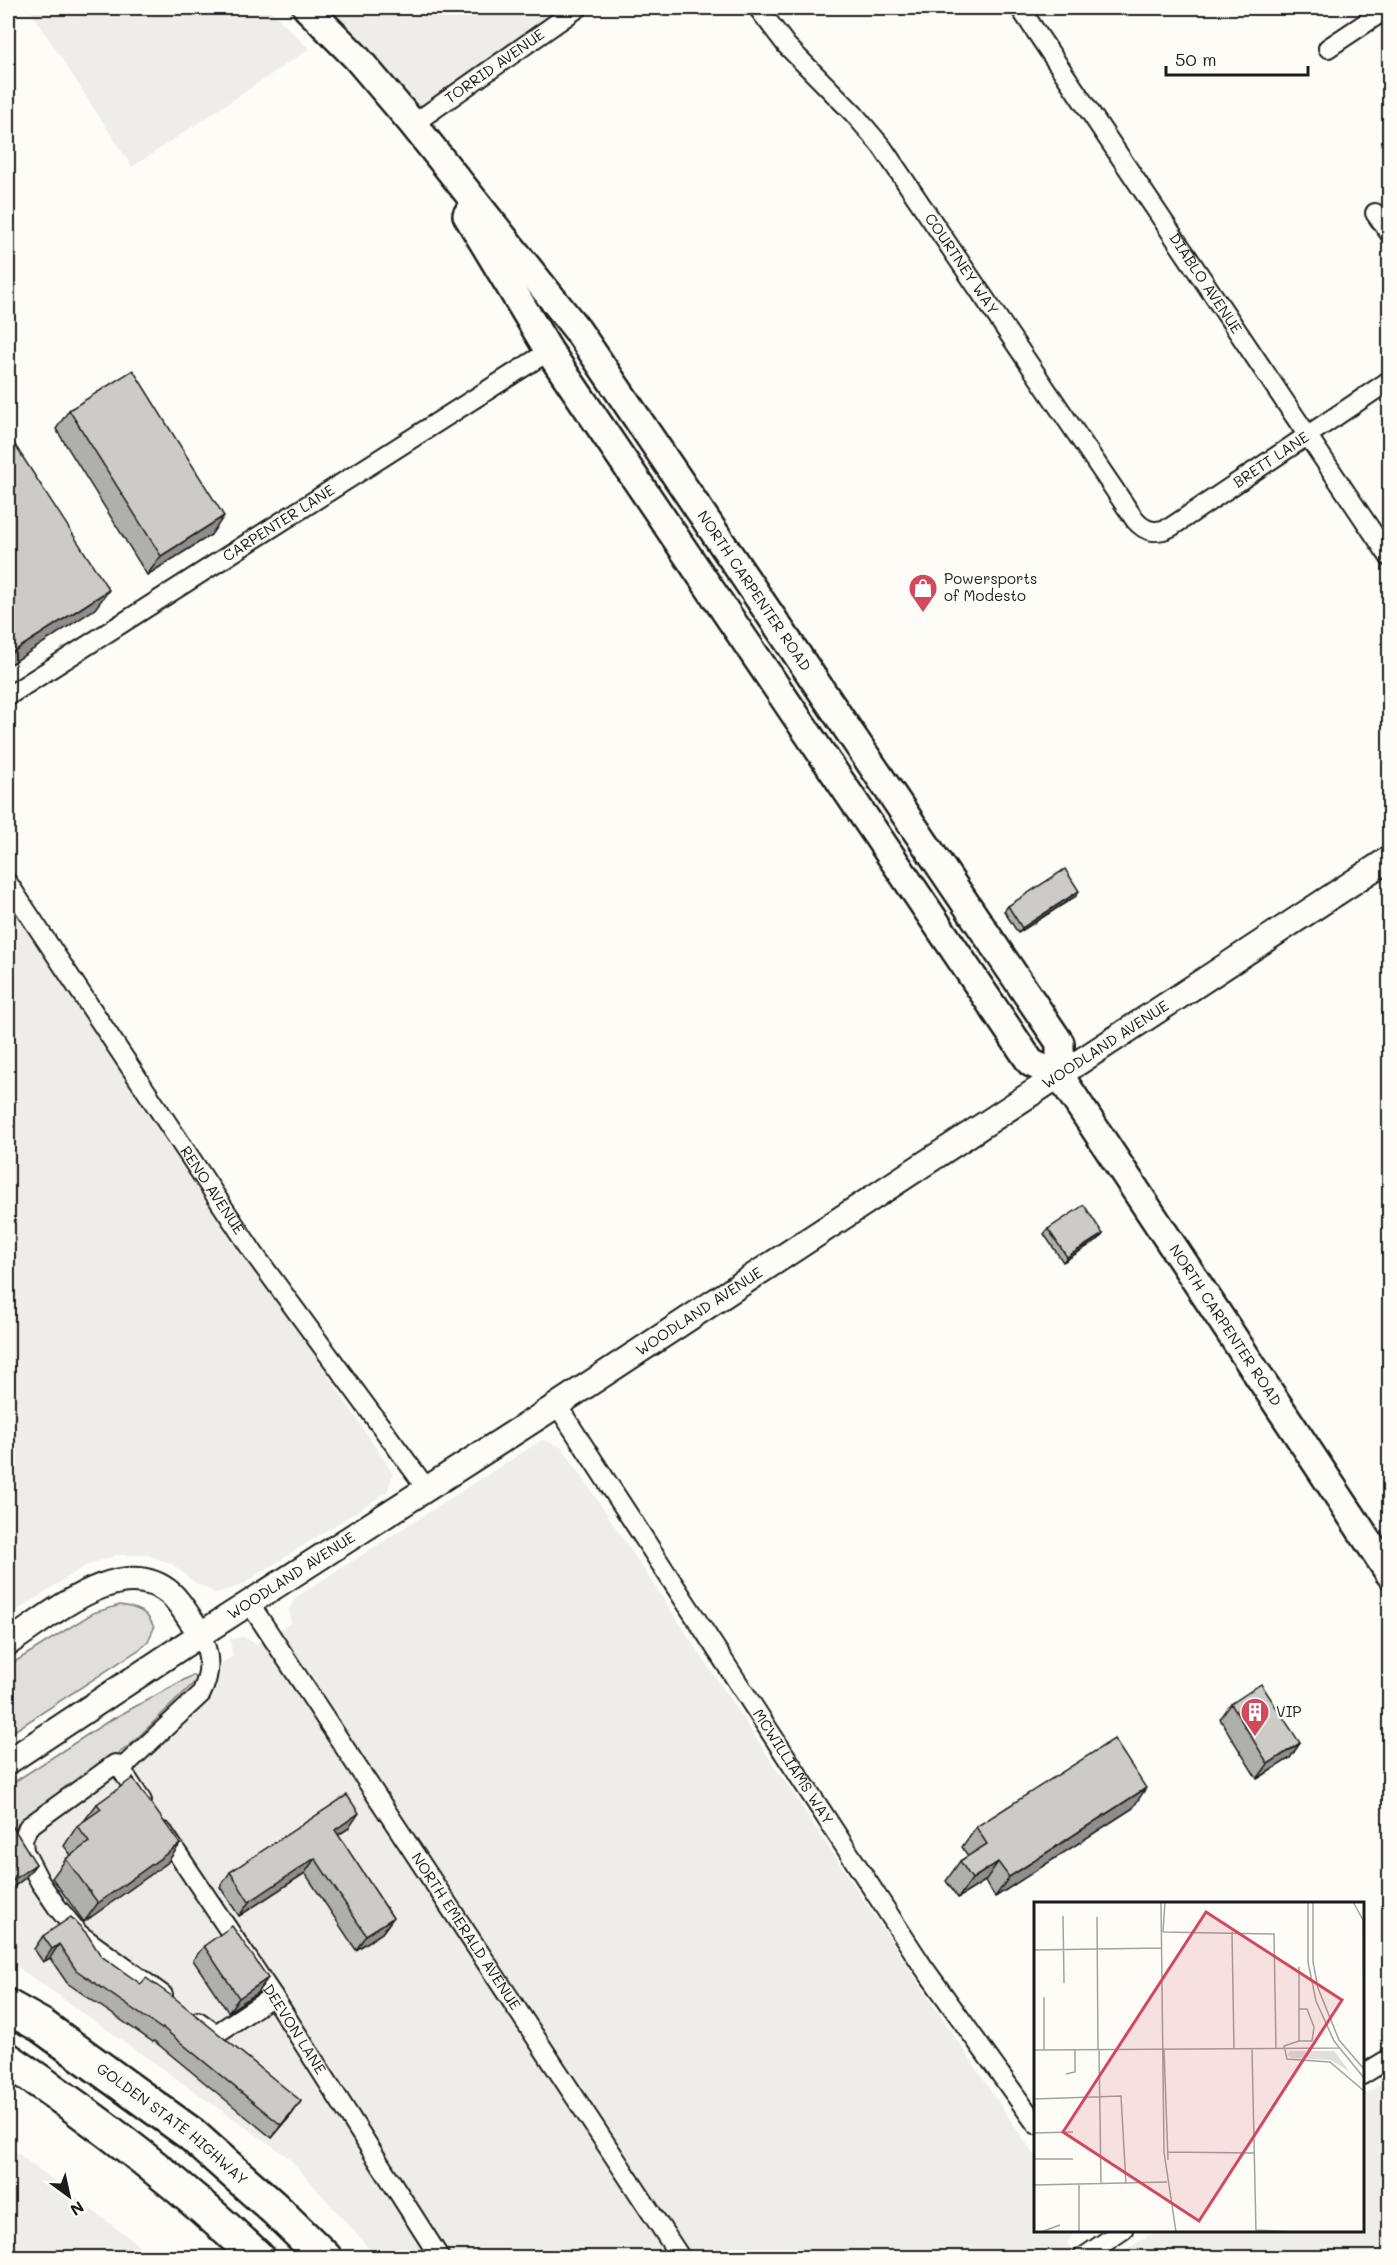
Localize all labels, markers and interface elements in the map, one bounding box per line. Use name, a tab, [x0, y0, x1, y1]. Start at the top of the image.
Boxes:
street label: TORRID AVENUE	[440, 24, 548, 108]
scale bar	[1166, 39, 1308, 77]
text: 50 m	[1175, 47, 1217, 71]
street label: COURTNEY WAY	[921, 209, 1004, 318]
street label: DIABLO AVENUE	[1165, 229, 1247, 337]
street label: BRETT LANE	[1229, 426, 1313, 492]
street label: CARPENTER LANE	[218, 479, 338, 566]
street label: NORTH CARPENTER ROAD	[693, 506, 816, 675]
place label: Powersports of Modesto	[944, 568, 1037, 605]
shop icon: Powersports of Modesto	[907, 572, 939, 614]
street label: WOODLAND AVENUE	[1038, 995, 1173, 1093]
street label: RENO AVENUE	[176, 1142, 250, 1238]
street label: NORTH CARPENTER ROAD	[1165, 1240, 1287, 1409]
street label: WOODLAND AVENUE	[631, 1262, 766, 1360]
street label: WOODLAND AVENUE	[223, 1526, 359, 1623]
building icon: VIP	[1239, 1696, 1271, 1738]
place label: VIP	[1276, 1701, 1301, 1721]
street label: MCWILLIAMS WAY	[749, 1705, 839, 1828]
street label: NORTH EMERALD AVENUE	[407, 1848, 526, 2014]
inset map	[1034, 1902, 1364, 2232]
street label: DEEVON LANE	[259, 1980, 331, 2078]
street label: GOLDEN STATE HIGHWAY	[93, 2058, 253, 2189]
north arrow	[39, 2166, 99, 2226]
text: N	[67, 2197, 88, 2221]

